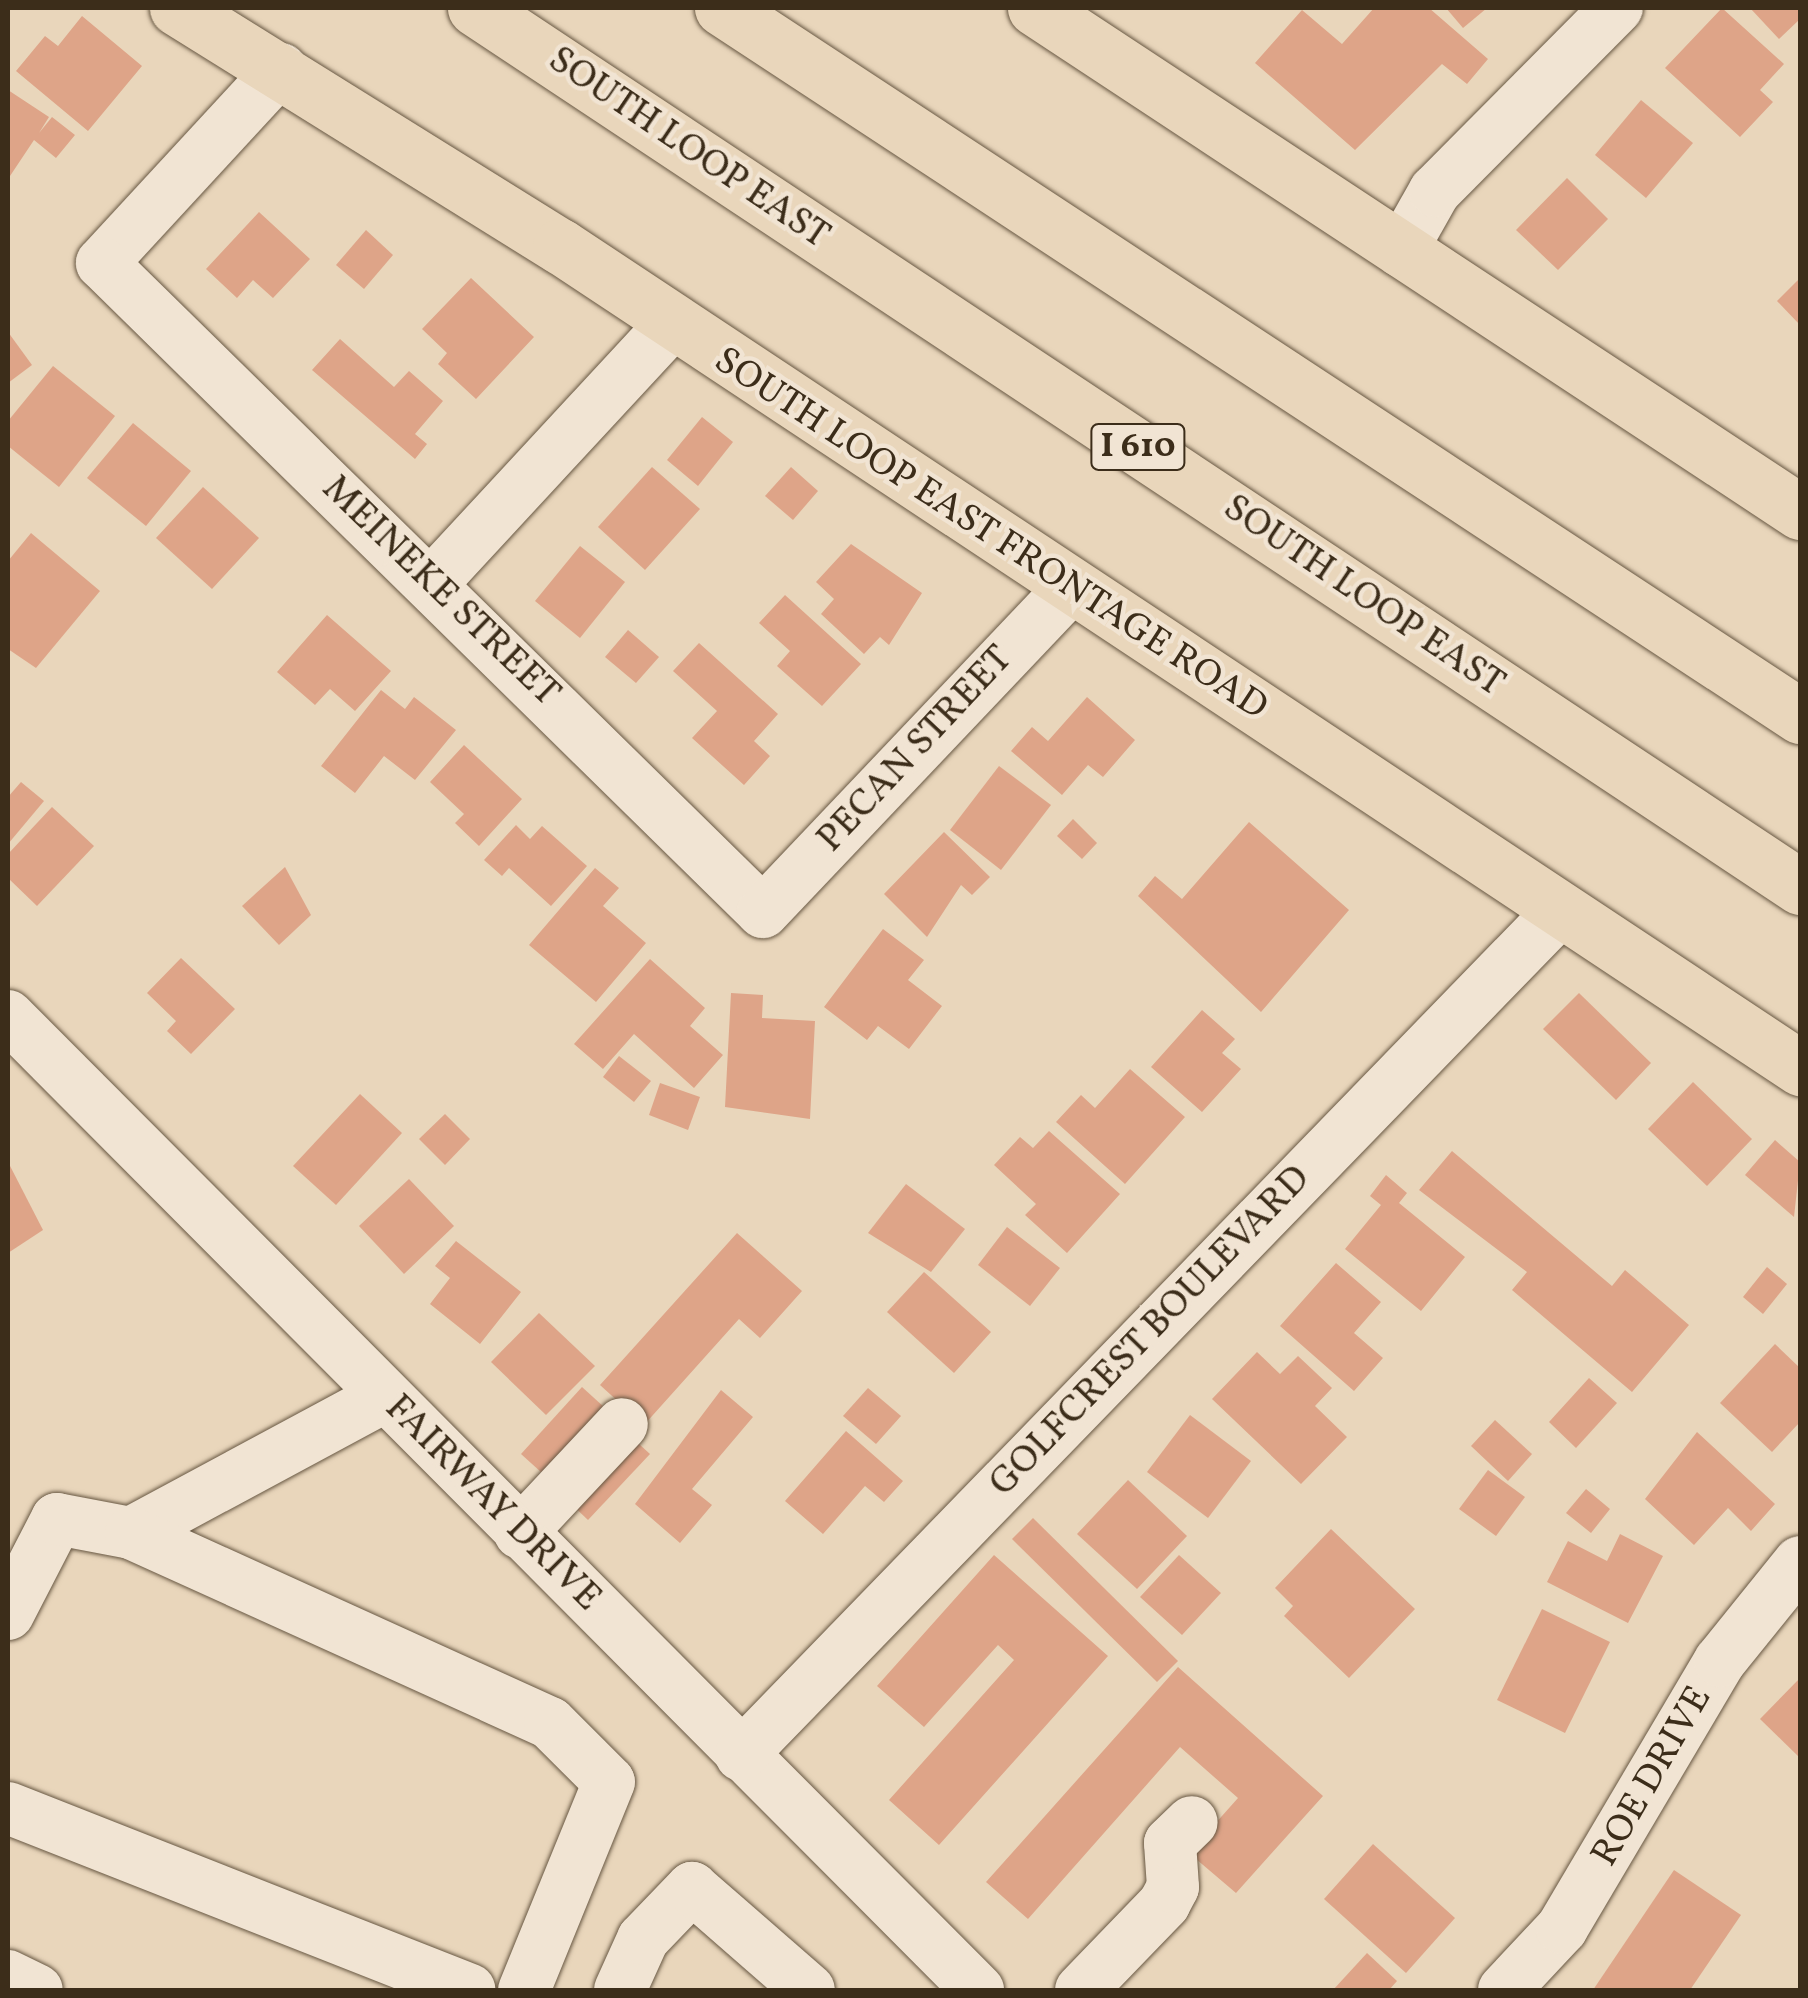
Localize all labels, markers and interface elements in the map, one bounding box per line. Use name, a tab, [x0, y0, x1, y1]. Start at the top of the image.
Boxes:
street label: SOUTH LOOP EAST	[539, 38, 837, 260]
street label: SOUTH LOOP EAST FRONTAGE ROAD	[704, 338, 1276, 732]
road number: I 610	[1088, 417, 1188, 477]
street label: MEINEKE STREET	[312, 467, 568, 717]
street label: SOUTH LOOP EAST	[1214, 486, 1512, 708]
street label: PECAN STREET	[809, 637, 1023, 863]
street label: GOLFCREST BOULEVARD	[981, 1157, 1321, 1507]
street label: FAIRWAY DRIVE	[374, 1386, 610, 1622]
street label: ROE DRIVE	[1583, 1679, 1723, 1875]

